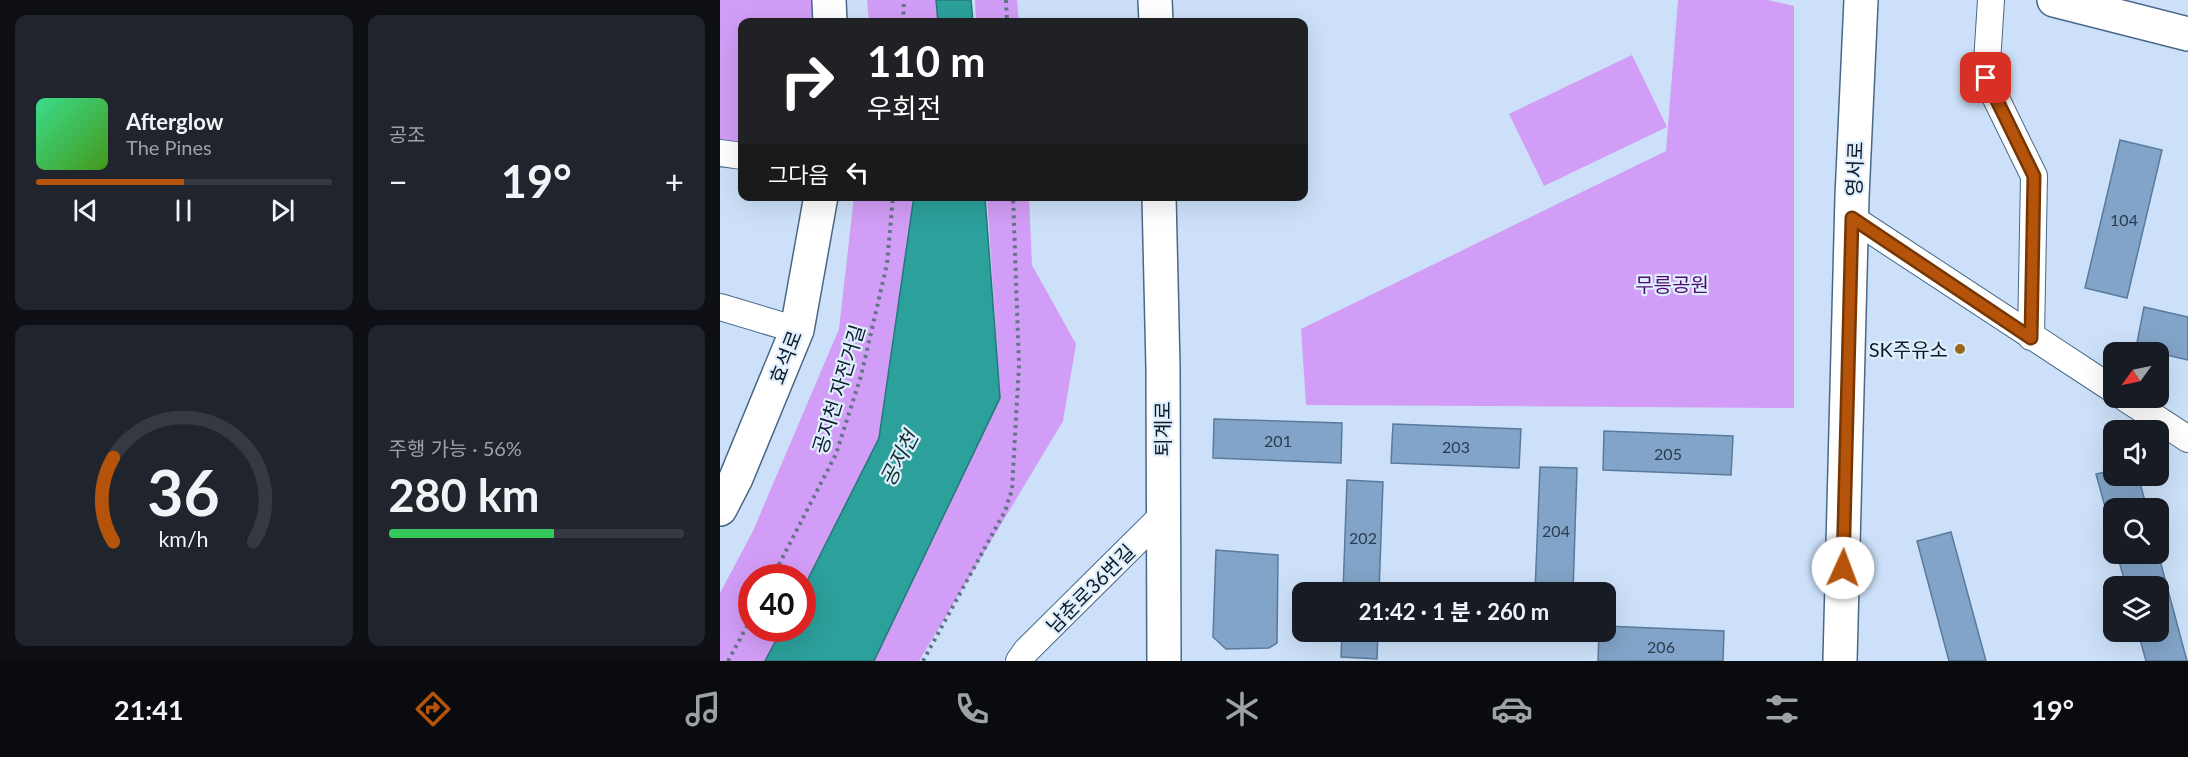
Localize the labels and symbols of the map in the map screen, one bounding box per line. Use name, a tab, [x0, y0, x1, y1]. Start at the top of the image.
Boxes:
pin	[1960, 52, 2011, 103]
street label: 영서로	[1841, 141, 1867, 197]
house number: 104	[2110, 210, 2138, 229]
park label: 무릉공원	[1635, 272, 1709, 296]
street label: 공지천 자전거길	[807, 321, 869, 457]
street label: 효석로	[764, 327, 806, 387]
place label: SK주유소	[1869, 337, 1948, 361]
marker: SK주유소	[1953, 342, 1967, 356]
north arrow	[2103, 342, 2169, 408]
street label: 퇴계로	[1150, 401, 1174, 457]
water label: 공지천	[874, 424, 924, 490]
house number: 201	[1264, 431, 1292, 450]
house number: 203	[1442, 437, 1470, 456]
house number: 205	[1654, 444, 1682, 463]
house number: 204	[1542, 521, 1570, 540]
house number: 202	[1349, 528, 1377, 547]
position arrow	[1811, 536, 1875, 600]
street label: 남춘로36번길	[1041, 539, 1139, 637]
speed limit sign: 40	[738, 564, 816, 642]
house number: 206	[1647, 637, 1675, 656]

